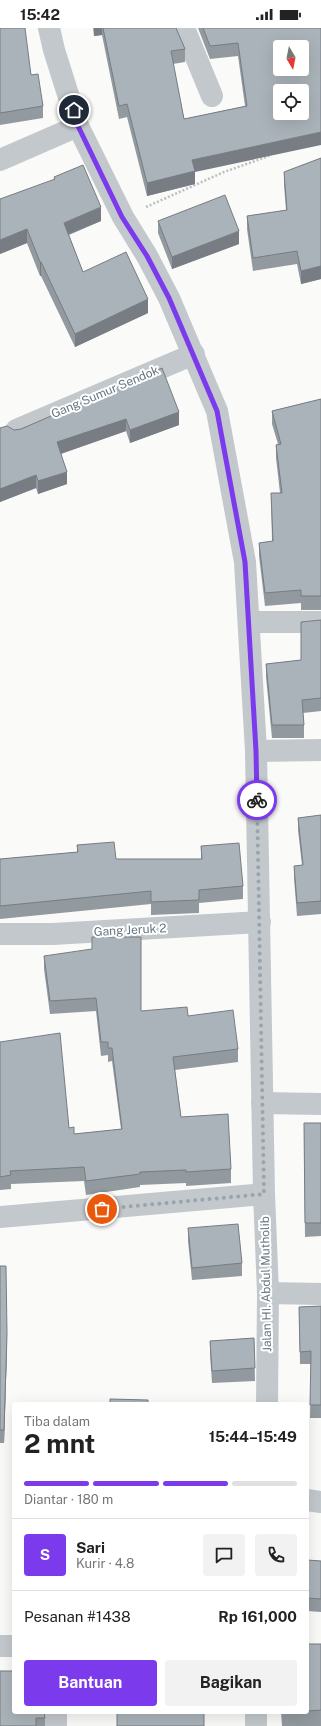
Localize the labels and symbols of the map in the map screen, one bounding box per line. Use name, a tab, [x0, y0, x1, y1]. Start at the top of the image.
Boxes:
north arrow	[273, 40, 309, 76]
pin	[57, 93, 91, 127]
street label: Gang Sumur Sendok	[49, 363, 161, 421]
courier	[237, 780, 277, 820]
street label: Gang Jeruk 2	[93, 921, 167, 939]
pin	[85, 1192, 119, 1226]
street label: Jalan HI. Abdul Mutholib	[258, 1216, 274, 1352]

